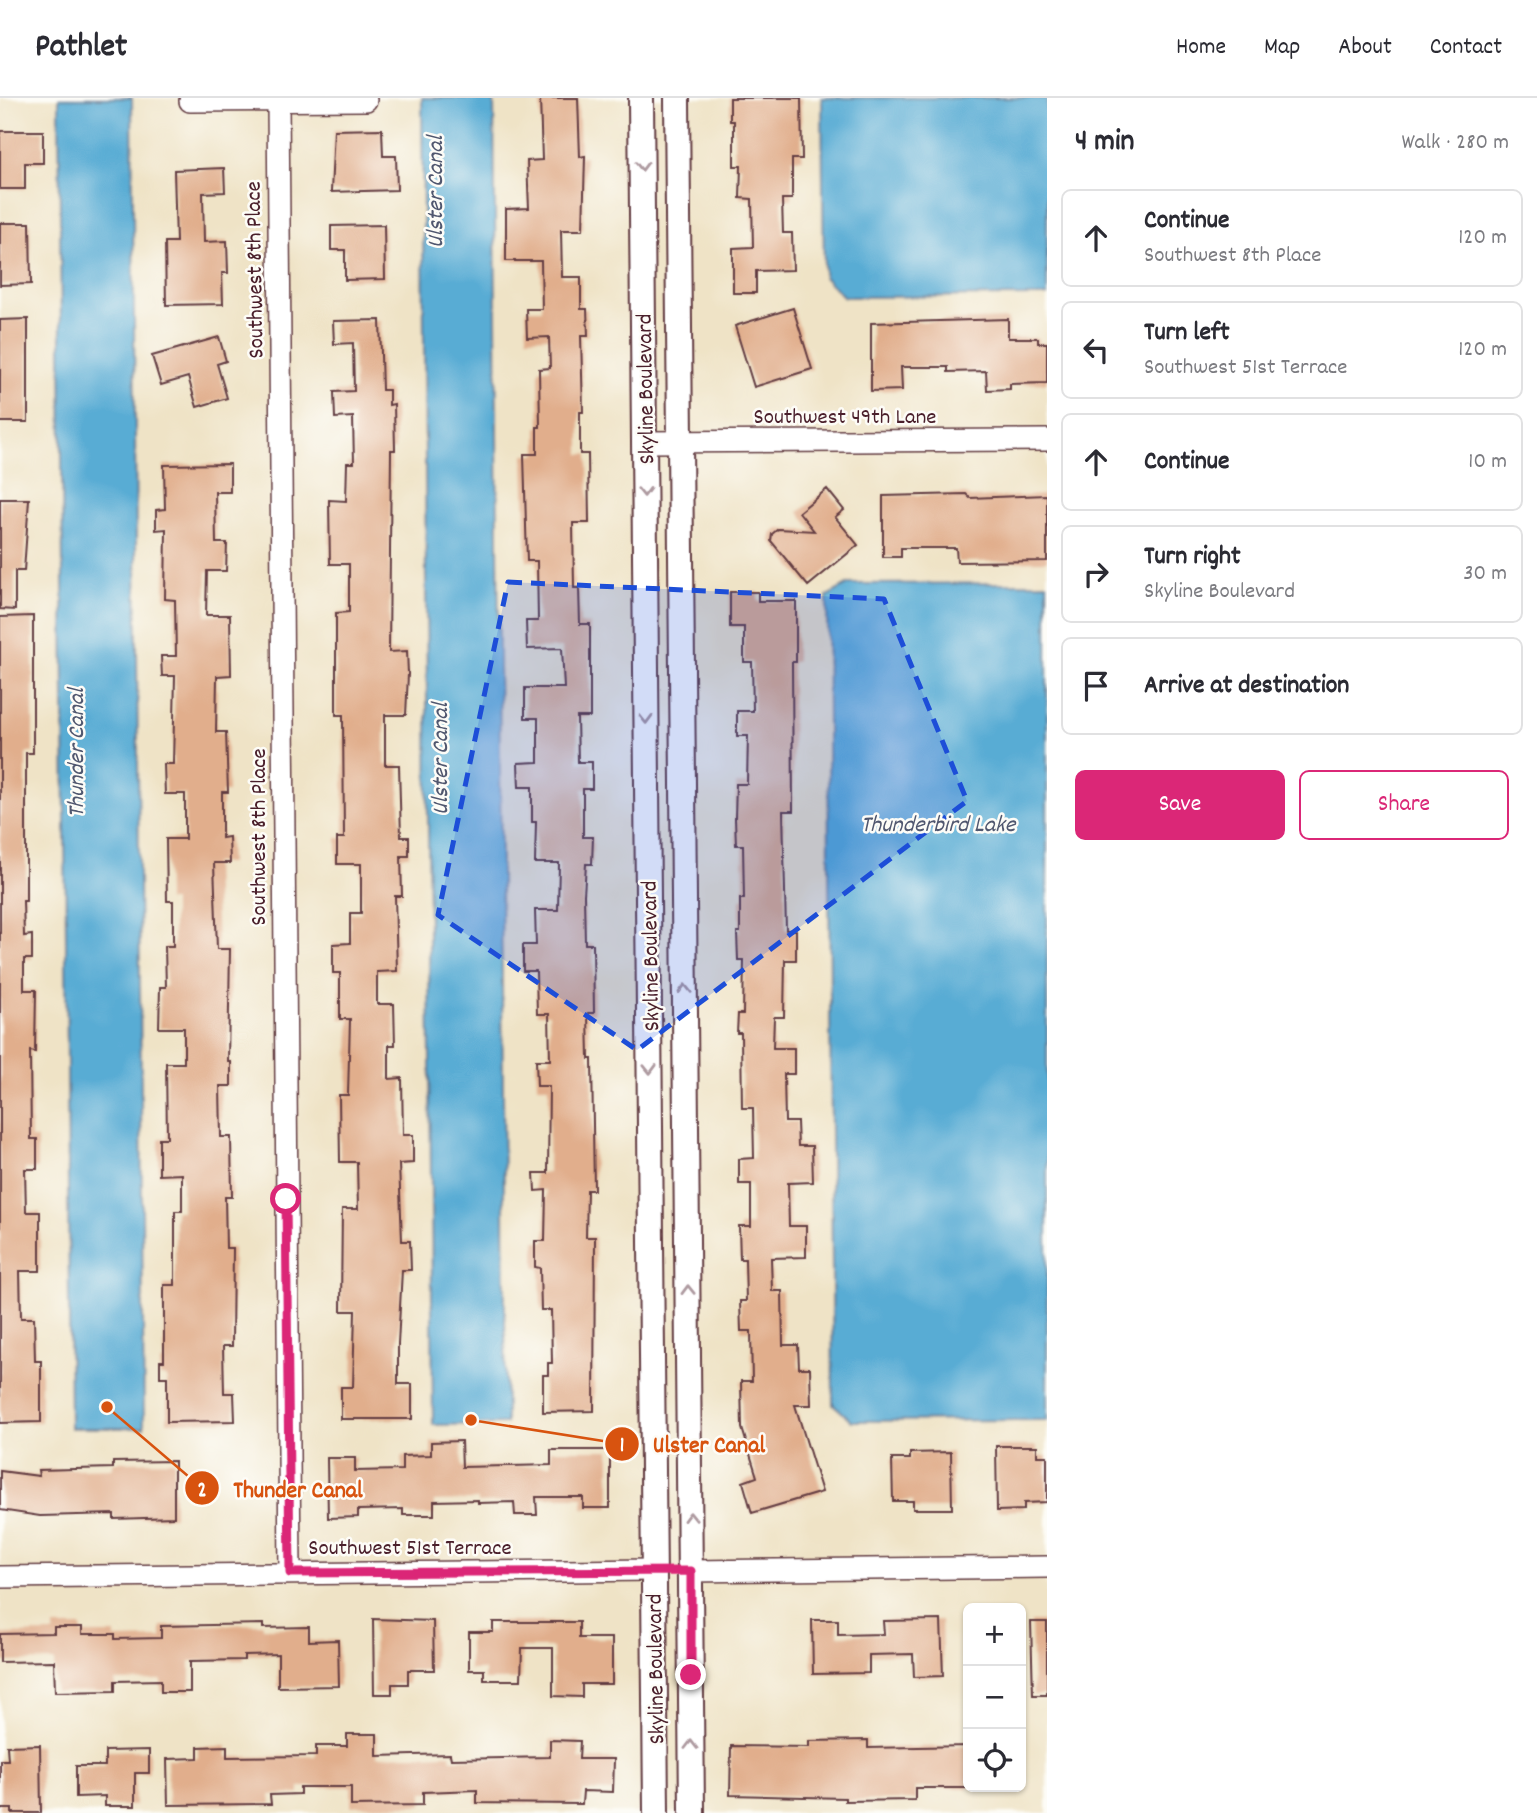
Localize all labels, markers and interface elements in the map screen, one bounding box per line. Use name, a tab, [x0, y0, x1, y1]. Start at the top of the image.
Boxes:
text: Pathlet	[35, 25, 127, 72]
text: Home	[1176, 31, 1226, 65]
text: Map	[1264, 31, 1300, 65]
text: About	[1338, 31, 1392, 65]
text: Contact	[1430, 31, 1502, 65]
text: 4 min	[1075, 122, 1134, 165]
text: Walk · 280 m	[1401, 127, 1509, 160]
water label: Ulster Canal	[420, 134, 454, 248]
one-way arrow	[634, 161, 649, 172]
street label: Southwest 8th Place	[238, 181, 275, 359]
text: Continue	[1144, 203, 1229, 240]
icon: ahead	[1077, 219, 1115, 257]
text: 120 m	[1458, 222, 1507, 255]
text: Southwest 8th Place	[1144, 240, 1321, 273]
street label: Skyline Boulevard	[630, 313, 665, 465]
text: Turn left	[1144, 315, 1230, 352]
icon: left	[1077, 331, 1115, 369]
text: 120 m	[1458, 334, 1507, 367]
text: Southwest 51st Terrace	[1144, 352, 1347, 385]
street label: Southwest 49th Lane	[754, 402, 937, 435]
icon: ahead	[1077, 443, 1115, 481]
text: Continue	[1144, 444, 1229, 481]
text: 10 m	[1468, 446, 1507, 479]
one-way arrow	[637, 486, 652, 497]
text: Turn right	[1144, 539, 1241, 576]
icon: right	[1077, 555, 1115, 593]
text: 30 m	[1463, 558, 1507, 591]
text: Skyline Boulevard	[1144, 576, 1295, 609]
icon: arrive	[1077, 667, 1115, 705]
text: Arrive at destination	[1144, 668, 1349, 705]
water label: Thunder Canal	[61, 686, 95, 818]
water label: Ulster Canal	[425, 701, 459, 815]
one-way arrow	[639, 714, 654, 725]
street label: Southwest 8th Place	[244, 748, 277, 926]
button: Save	[1075, 770, 1285, 840]
button: Share	[1299, 770, 1509, 840]
water label: Thunderbird Lake	[861, 809, 1017, 843]
street label: Skyline Boulevard	[635, 880, 670, 1032]
one-way arrow	[677, 983, 692, 994]
one-way arrow	[642, 1064, 657, 1075]
route start	[270, 1183, 301, 1214]
one-way arrow	[680, 1284, 695, 1295]
callout: Ulster Canal	[604, 1421, 780, 1466]
text: Ulster Canal	[653, 1430, 765, 1464]
text: 1	[620, 1432, 624, 1462]
callout: Thunder Canal	[185, 1466, 377, 1511]
text: Thunder Canal	[233, 1475, 363, 1509]
text: 2	[197, 1477, 207, 1507]
one-way arrow	[683, 1512, 698, 1523]
street label: Southwest 51st Terrace	[308, 1533, 512, 1566]
street label: Skyline Boulevard	[640, 1593, 675, 1745]
map controls	[963, 1603, 1026, 1792]
button: +	[963, 1603, 1026, 1666]
route end	[675, 1659, 706, 1690]
button: −	[963, 1666, 1026, 1729]
button: locate	[963, 1729, 1026, 1792]
one-way arrow	[684, 1739, 699, 1750]

